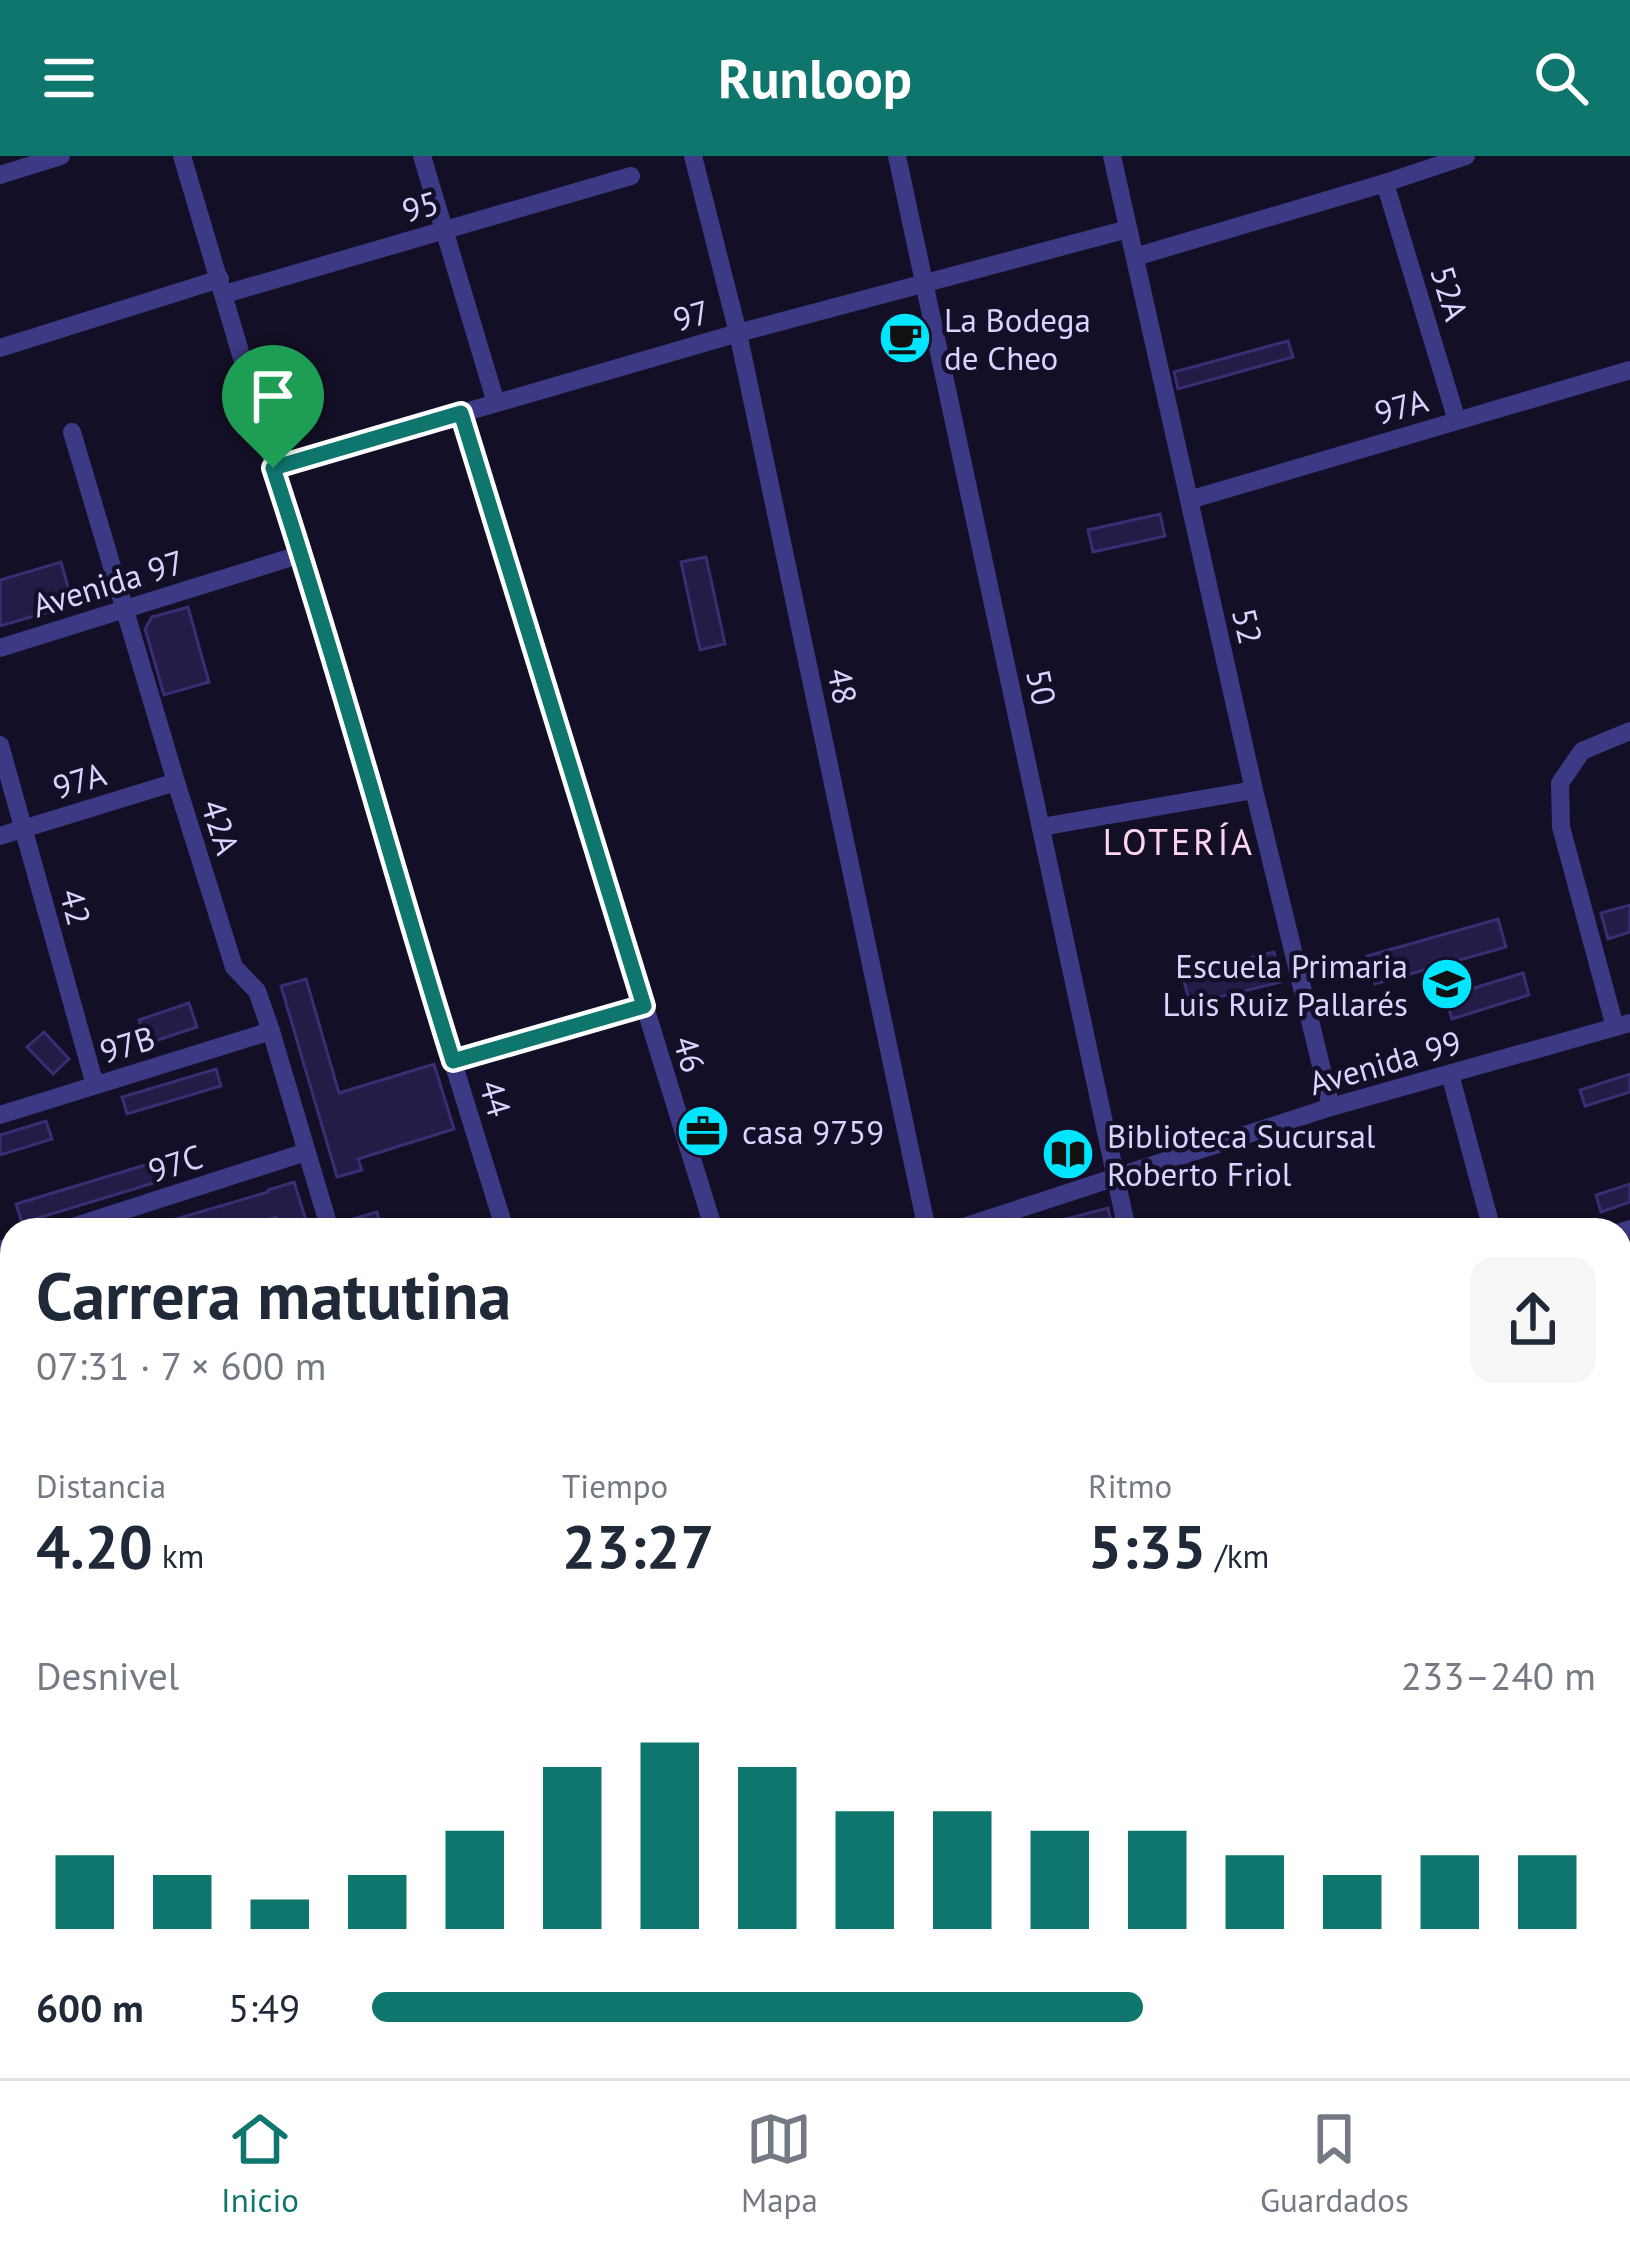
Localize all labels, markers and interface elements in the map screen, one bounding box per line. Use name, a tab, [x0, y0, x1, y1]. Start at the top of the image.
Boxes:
text: Runloop	[718, 43, 912, 113]
icon: menu	[36, 45, 102, 111]
icon: search	[1528, 45, 1594, 111]
street label: 95	[397, 180, 443, 232]
street label: 52A	[1421, 260, 1479, 326]
street label: 97	[668, 289, 714, 341]
place label: La Bodega de Cheo	[944, 298, 1091, 379]
cafe icon: La Bodega de Cheo	[877, 310, 933, 366]
pin	[222, 345, 324, 468]
icon: arrive	[240, 363, 306, 429]
street label: 97A	[1369, 378, 1433, 434]
street label: Avenida 97	[27, 540, 189, 626]
street label: 52	[1223, 604, 1273, 648]
street label: 48	[818, 664, 868, 708]
street label: 50	[1017, 665, 1067, 709]
street label: 97A	[47, 751, 111, 808]
street label: 42A	[192, 794, 250, 861]
district label: LOTERÍA	[1103, 818, 1255, 865]
street label: 42	[51, 884, 101, 930]
place label: Escuela Primaria Luis Ruiz Pallarés	[1163, 944, 1408, 1025]
school or university icon: Escuela Primaria Luis Ruiz Pallarés	[1419, 956, 1475, 1012]
street label: 97B	[94, 1015, 160, 1073]
street label: Avenida 99	[1304, 1020, 1466, 1104]
street label: 46	[664, 1031, 716, 1077]
street label: 44	[470, 1075, 522, 1121]
office icon: casa 9759	[675, 1103, 731, 1159]
place label: casa 9759	[742, 1110, 884, 1153]
place label: Biblioteca Sucursal Roberto Friol	[1107, 1114, 1376, 1195]
library icon: Biblioteca Sucursal Roberto Friol	[1040, 1126, 1096, 1182]
street label: 97C	[143, 1134, 207, 1192]
text: Carrera matutina	[36, 1252, 511, 1337]
button: share	[1470, 1257, 1596, 1383]
text: 07:31 · 7 × 600 m	[36, 1340, 326, 1391]
text: Distancia	[36, 1464, 166, 1507]
text: Tiempo	[562, 1464, 668, 1507]
text: Ritmo	[1088, 1464, 1172, 1507]
text: 4.20	[36, 1507, 153, 1585]
text: 23:27	[562, 1507, 714, 1585]
text: 5:35	[1088, 1507, 1206, 1585]
text: km	[153, 1534, 204, 1577]
text: /km	[1206, 1534, 1269, 1577]
text: Desnivel	[36, 1650, 179, 1701]
text: 233–240 m	[1401, 1650, 1596, 1701]
text: 600 m	[36, 1982, 144, 2033]
text: 5:49	[228, 1982, 300, 2033]
tab: Inicio	[221, 2106, 299, 2221]
tab: Mapa	[741, 2106, 818, 2221]
tab: Guardados	[1260, 2106, 1409, 2221]

